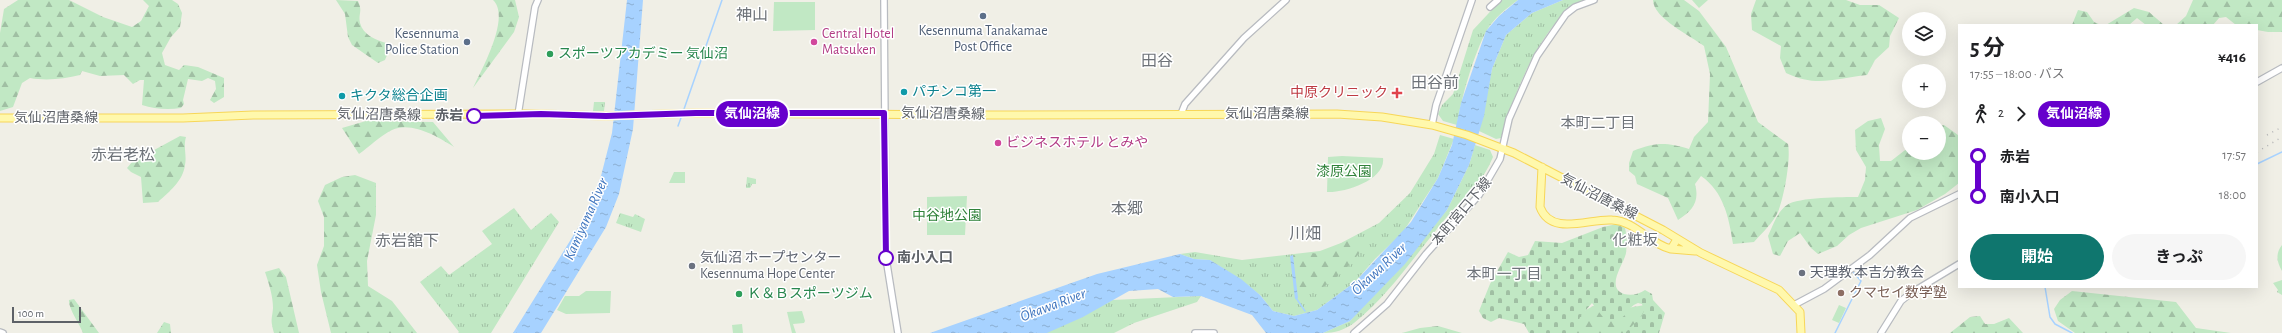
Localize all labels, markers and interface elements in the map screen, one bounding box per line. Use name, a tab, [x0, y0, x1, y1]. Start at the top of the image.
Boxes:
district label: 神山	[736, 7, 768, 23]
marker: Kesennuma Tanakamae Post Office	[978, 11, 988, 21]
map controls	[1902, 12, 1946, 160]
button: layers	[1902, 12, 1946, 56]
place label: Kesennuma Tanakamae Post Office	[918, 24, 1048, 54]
place label: Kesennuma Police Station	[385, 27, 460, 57]
place label: Central Hotel Matsuken	[822, 27, 894, 57]
marker: Kesennuma Police Station	[462, 37, 472, 47]
marker: Central Hotel Matsuken	[809, 37, 819, 47]
text: 5 分	[1970, 37, 2005, 59]
place label: スポーツアカデミー 気仙沼	[558, 46, 728, 61]
marker: スポーツアカデミー 気仙沼	[545, 49, 555, 59]
text: ¥416	[2218, 50, 2246, 65]
district label: 田谷	[1141, 52, 1173, 69]
button: +	[1902, 64, 1946, 108]
text: 17:55 – 18:00 · バス	[1970, 68, 2065, 81]
district label: 田谷前	[1411, 74, 1459, 91]
place label: パチンコ第一	[912, 83, 996, 99]
place label: 中原クリニック	[1290, 85, 1388, 100]
marker: パチンコ第一	[899, 87, 909, 97]
marker: 中原クリニック	[1391, 87, 1403, 99]
place label: キクタ総合企画	[350, 88, 447, 103]
marker: キクタ総合企画	[337, 91, 347, 101]
line badge: 気仙沼線	[724, 101, 780, 127]
icon: walk	[1970, 103, 1992, 125]
icon: forward	[2010, 103, 2032, 125]
street label: 気仙沼唐桑線	[901, 105, 985, 122]
street label: 気仙沼唐桑線	[337, 106, 421, 123]
street label: 気仙沼唐桑線	[1225, 106, 1309, 121]
text: 気仙沼線	[724, 107, 780, 121]
text: 2	[1998, 107, 2004, 120]
text: 気仙沼線	[2046, 107, 2102, 121]
place label: 赤岩	[435, 108, 463, 123]
marker: 赤岩	[466, 108, 482, 124]
street label: 気仙沼唐桑線	[14, 110, 98, 125]
district label: 本町二丁目	[1560, 115, 1636, 131]
button: −	[1902, 116, 1946, 160]
place label: ビジネスホテル とみや	[1006, 135, 1148, 150]
marker: ビジネスホテル とみや	[993, 138, 1003, 148]
district label: 赤岩老松	[91, 147, 155, 163]
text: 17:57	[2222, 149, 2246, 162]
text: 赤岩	[2000, 150, 2030, 165]
park label: 漆原公園	[1316, 164, 1372, 179]
street label: 気仙沼唐桑線	[1558, 171, 1640, 222]
water label: Kamiyama River	[561, 175, 611, 262]
street label: 本町宮口下線	[1429, 175, 1494, 249]
text: 18:00	[2219, 189, 2246, 202]
text: 南小入口	[2000, 190, 2060, 205]
district label: 本郷	[1111, 200, 1143, 217]
park label: 中谷地公園	[912, 208, 982, 223]
district label: 川畑	[1289, 225, 1321, 242]
district label: 化粧坂	[1612, 232, 1658, 248]
district label: 赤岩舘下	[375, 233, 439, 249]
button: 開始	[1970, 234, 2104, 280]
button: きっぷ	[2112, 234, 2246, 280]
water label: Ōkawa River	[1349, 239, 1410, 298]
place label: 気仙沼 ホープセンター Kesennuma Hope Center	[700, 250, 841, 281]
marker: 南小入口	[878, 250, 894, 266]
place label: 南小入口	[897, 250, 953, 265]
marker: 気仙沼 ホープセンター Kesennuma Hope Center	[687, 261, 697, 271]
place label: 天理教 本吉分教会	[1810, 265, 1924, 280]
district label: 本町一丁目	[1466, 266, 1542, 282]
marker: 天理教 本吉分教会	[1797, 268, 1807, 278]
water label: Ōkawa River	[1018, 285, 1089, 324]
place label: クマセイ数学塾	[1849, 285, 1947, 300]
place label: Ｋ＆Ｂスポーツジム	[747, 286, 873, 301]
marker: クマセイ数学塾	[1836, 288, 1846, 298]
marker: Ｋ＆Ｂスポーツジム	[734, 289, 744, 299]
scale bar	[12, 305, 81, 324]
text: 100 m	[18, 308, 44, 319]

